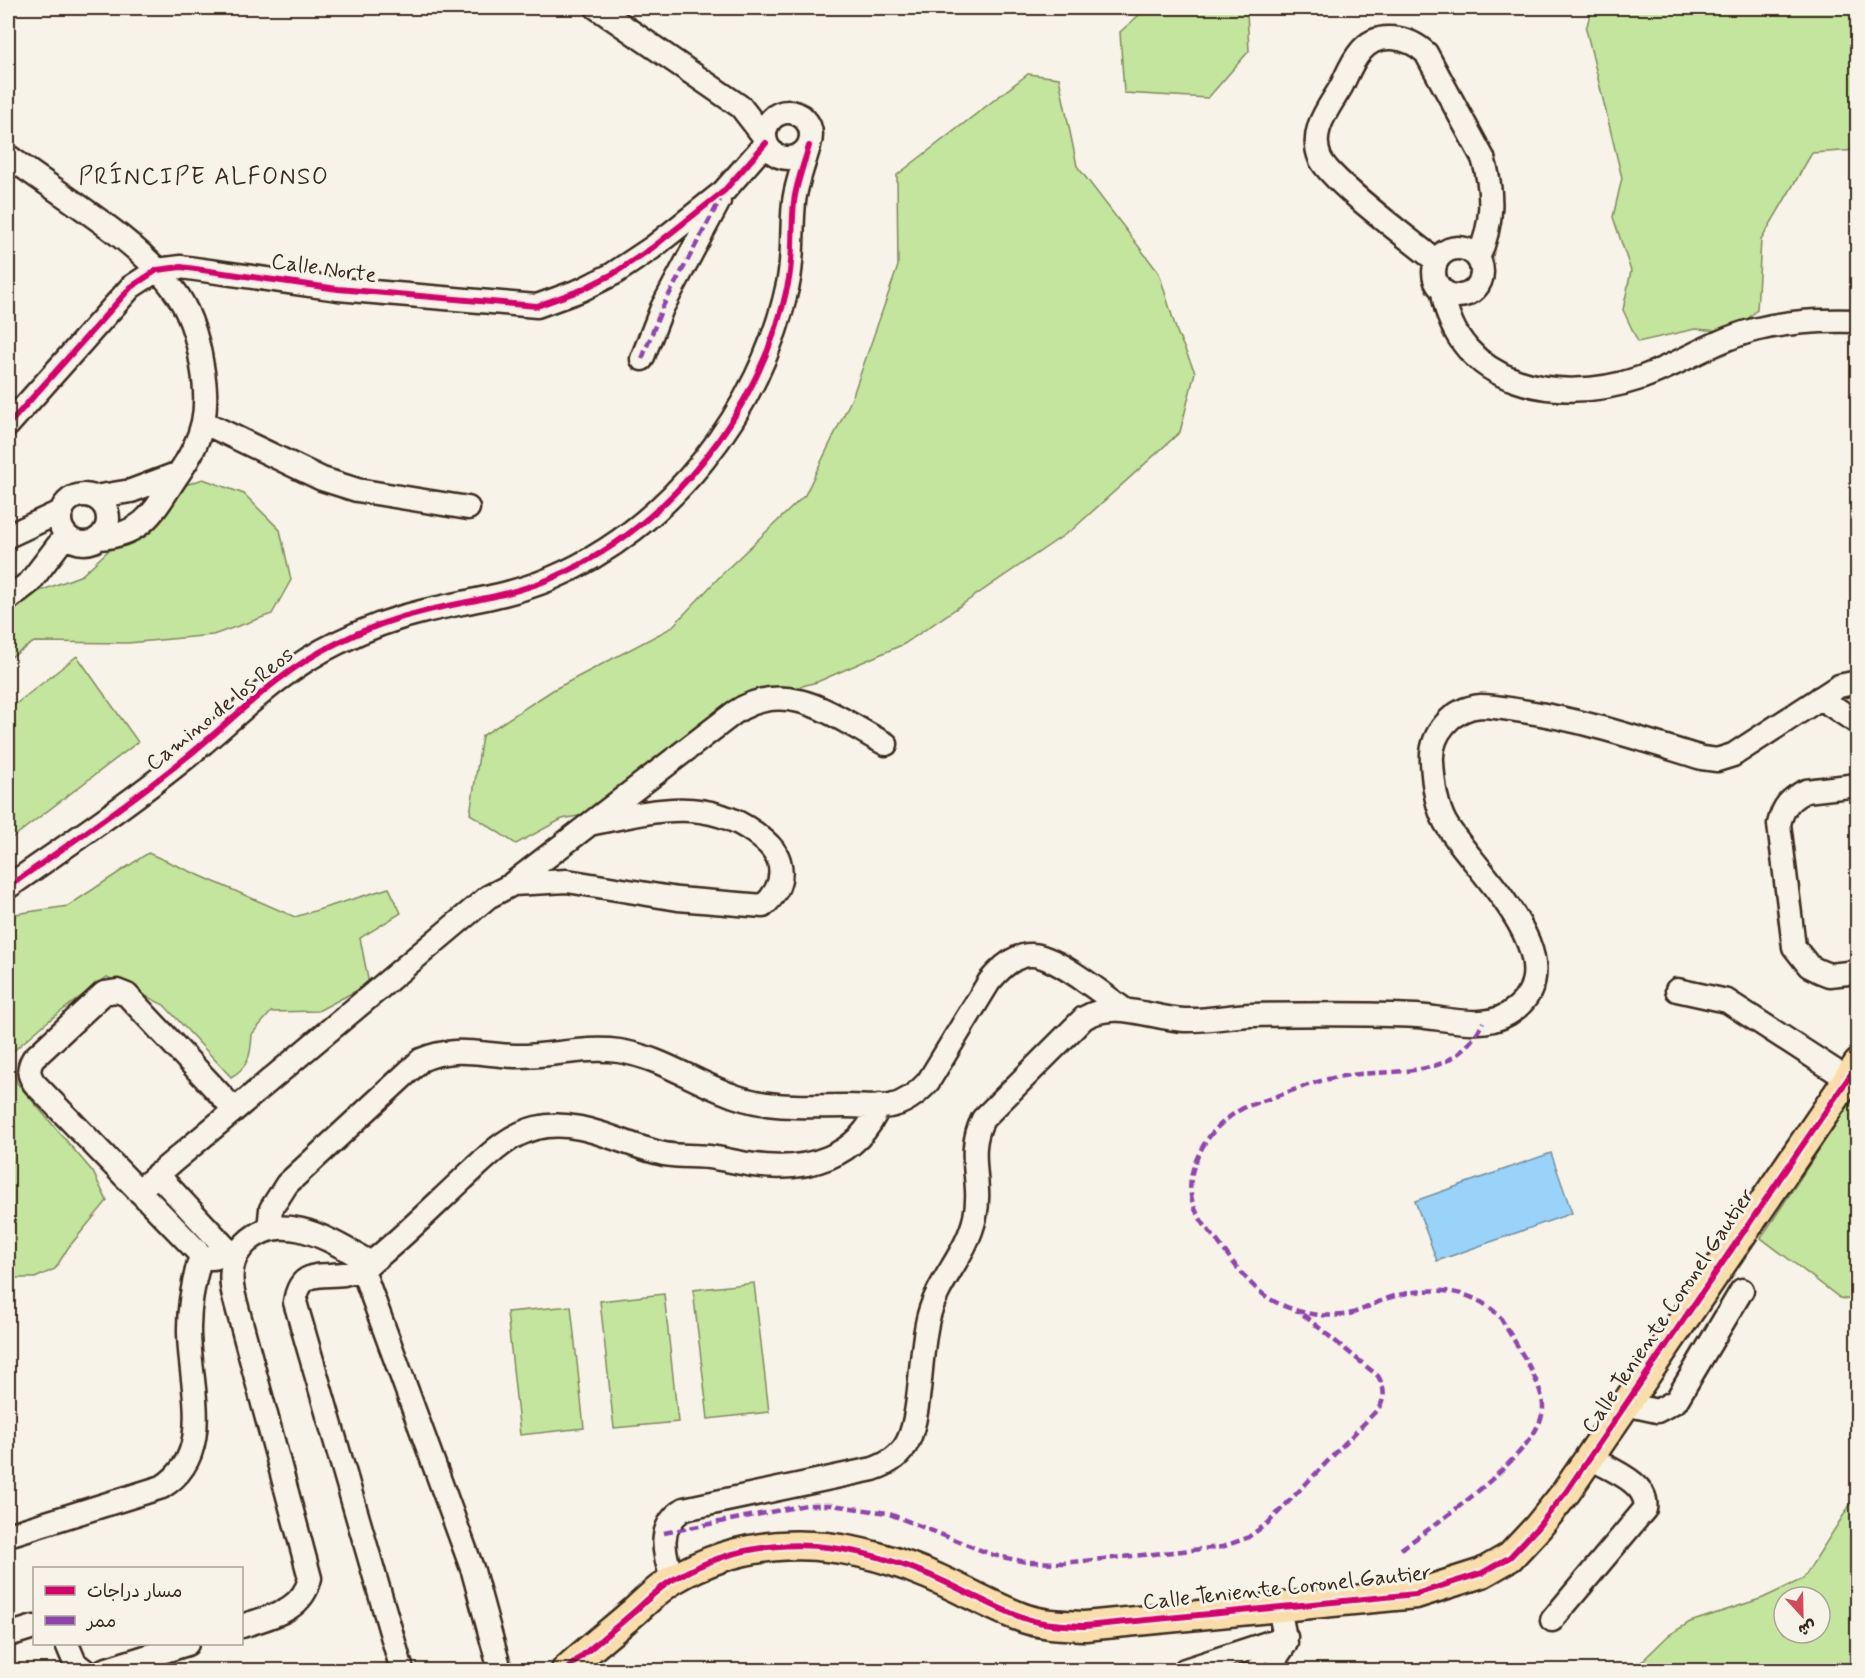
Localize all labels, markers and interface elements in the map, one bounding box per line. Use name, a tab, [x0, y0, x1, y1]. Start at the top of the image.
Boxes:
district label: PRÍNCIPE ALFONSO	[78, 161, 330, 193]
street label: Calle Norte	[269, 248, 378, 290]
street label: Camino de los Reos	[141, 641, 300, 778]
street label: Calle Teniente Coronel Gautier	[1576, 1183, 1761, 1439]
street label: Calle Teniente Coronel Gautier	[1142, 1559, 1433, 1617]
legend	[33, 1567, 243, 1645]
text: مسار دراجات	[87, 1580, 182, 1604]
north arrow	[1772, 1585, 1832, 1645]
text: ممر	[85, 1610, 116, 1634]
text: ش	[1795, 1614, 1819, 1641]

